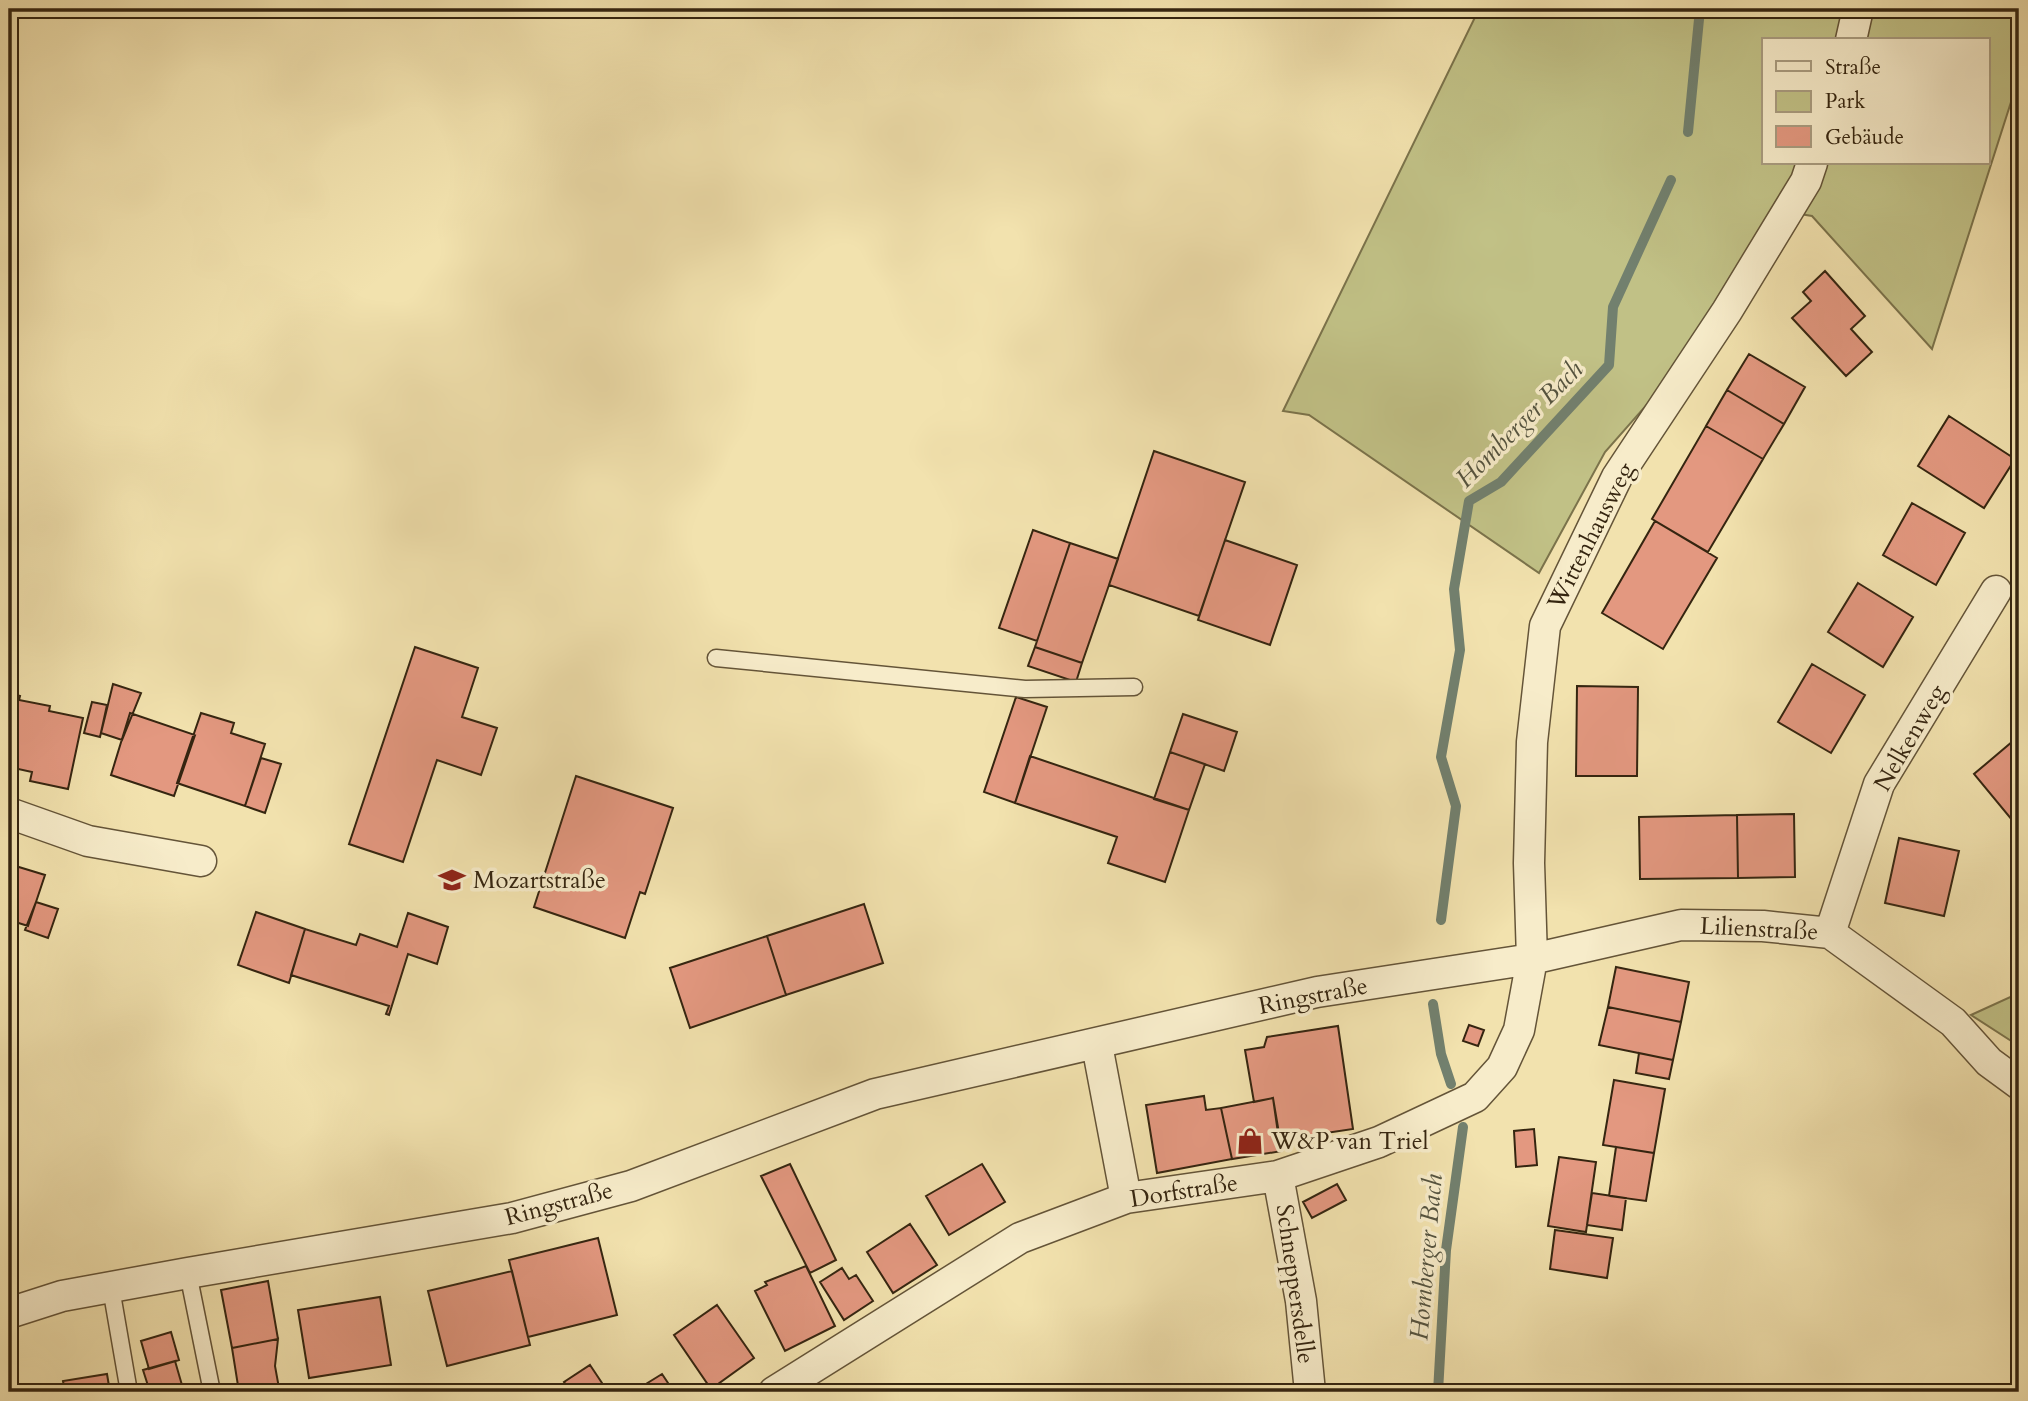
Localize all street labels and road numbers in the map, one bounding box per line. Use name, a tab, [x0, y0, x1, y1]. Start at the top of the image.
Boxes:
street label: Wittenhausweg	[1539, 456, 1643, 616]
street label: Nelkenweg	[1866, 678, 1954, 798]
street label: Lilienstraße	[1699, 909, 1819, 949]
street label: Ringstraße	[1256, 969, 1370, 1023]
street label: Dorfstraße	[1128, 1166, 1240, 1216]
street label: Ringstraße	[501, 1174, 617, 1234]
street label: Schneppersdelle	[1267, 1202, 1323, 1366]

